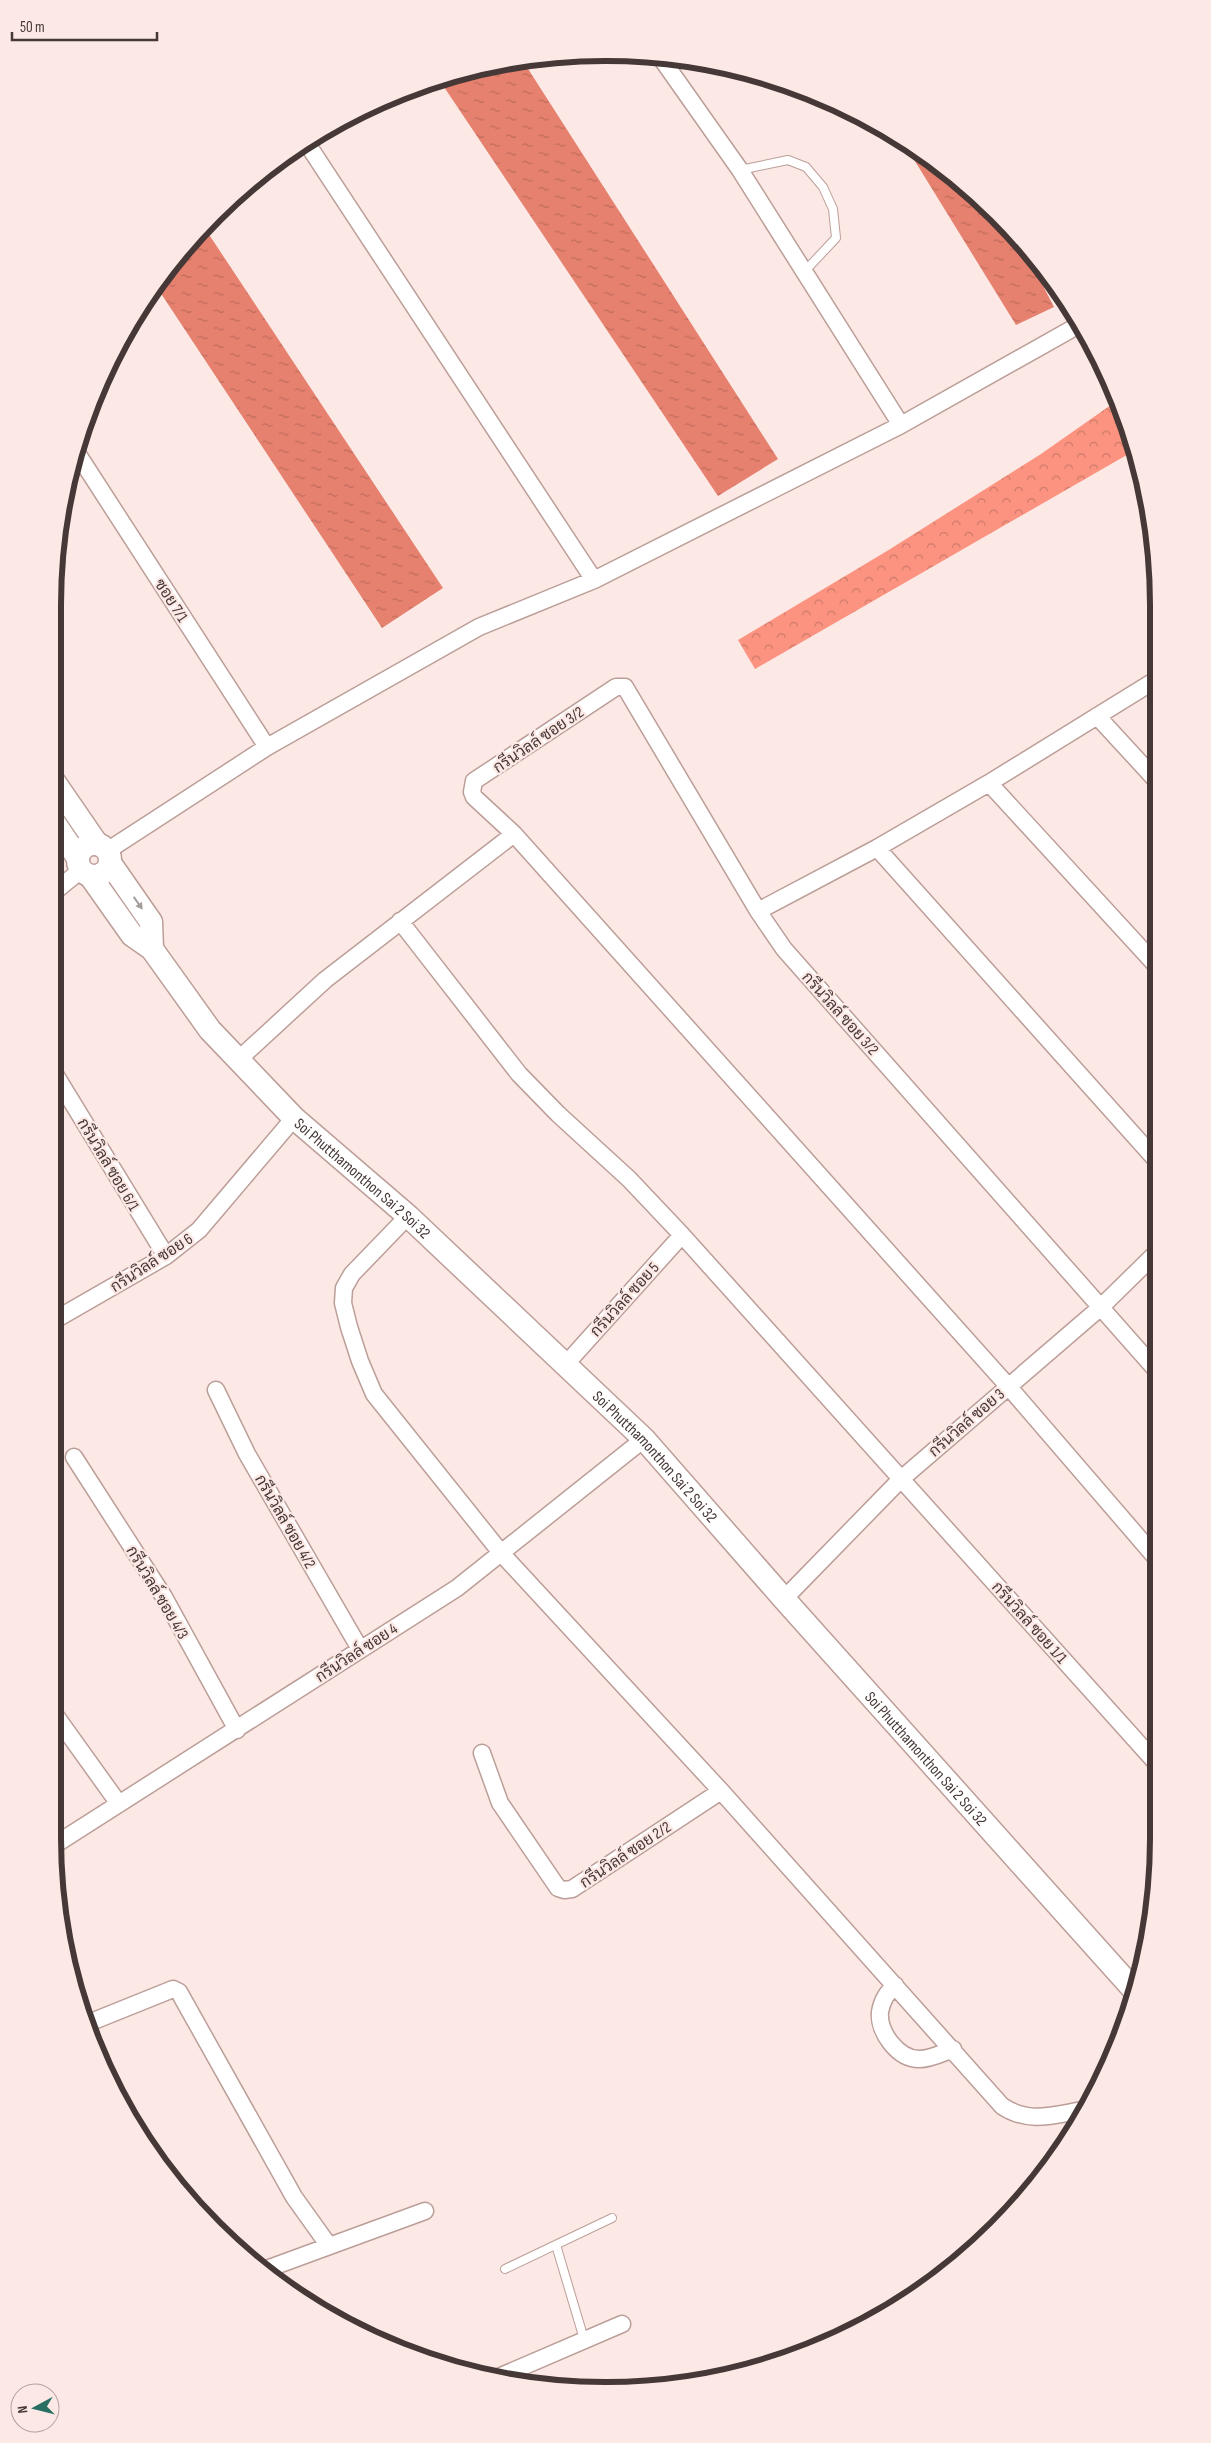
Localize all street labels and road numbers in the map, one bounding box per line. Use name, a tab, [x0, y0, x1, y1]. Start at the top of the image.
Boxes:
street label: ซอย 7/1	[150, 576, 192, 626]
street label: กรีนวิลล์ ซอย 3/2	[488, 700, 588, 778]
street label: กรีนวิลล์ ซอย 3/2	[798, 966, 885, 1060]
street label: กรีนวิลล์ ซอย 6/1	[73, 1113, 146, 1215]
street label: Soi Phutthamonthon Sai 2 Soi 32	[290, 1115, 434, 1243]
street label: กรีนวิลล์ ซอย 6	[105, 1226, 197, 1297]
street label: กรีนวิลล์ ซอย 5	[584, 1256, 664, 1341]
street label: กรีนวิลล์ ซอย 3	[923, 1382, 1009, 1461]
street label: Soi Phutthamonthon Sai 2 Soi 32	[588, 1387, 721, 1527]
street label: กรีนวิลล์ ซอย 4/2	[250, 1469, 323, 1572]
street label: กรีนวิลล์ ซอย 4/3	[121, 1541, 195, 1643]
street label: กรีนวิลล์ ซอย 1/1	[987, 1576, 1074, 1668]
street label: กรีนวิลล์ ซอย 4	[310, 1616, 402, 1687]
street label: Soi Phutthamonthon Sai 2 Soi 32	[860, 1688, 990, 1830]
street label: กรีนวิลล์ ซอย 2/2	[575, 1815, 675, 1893]

